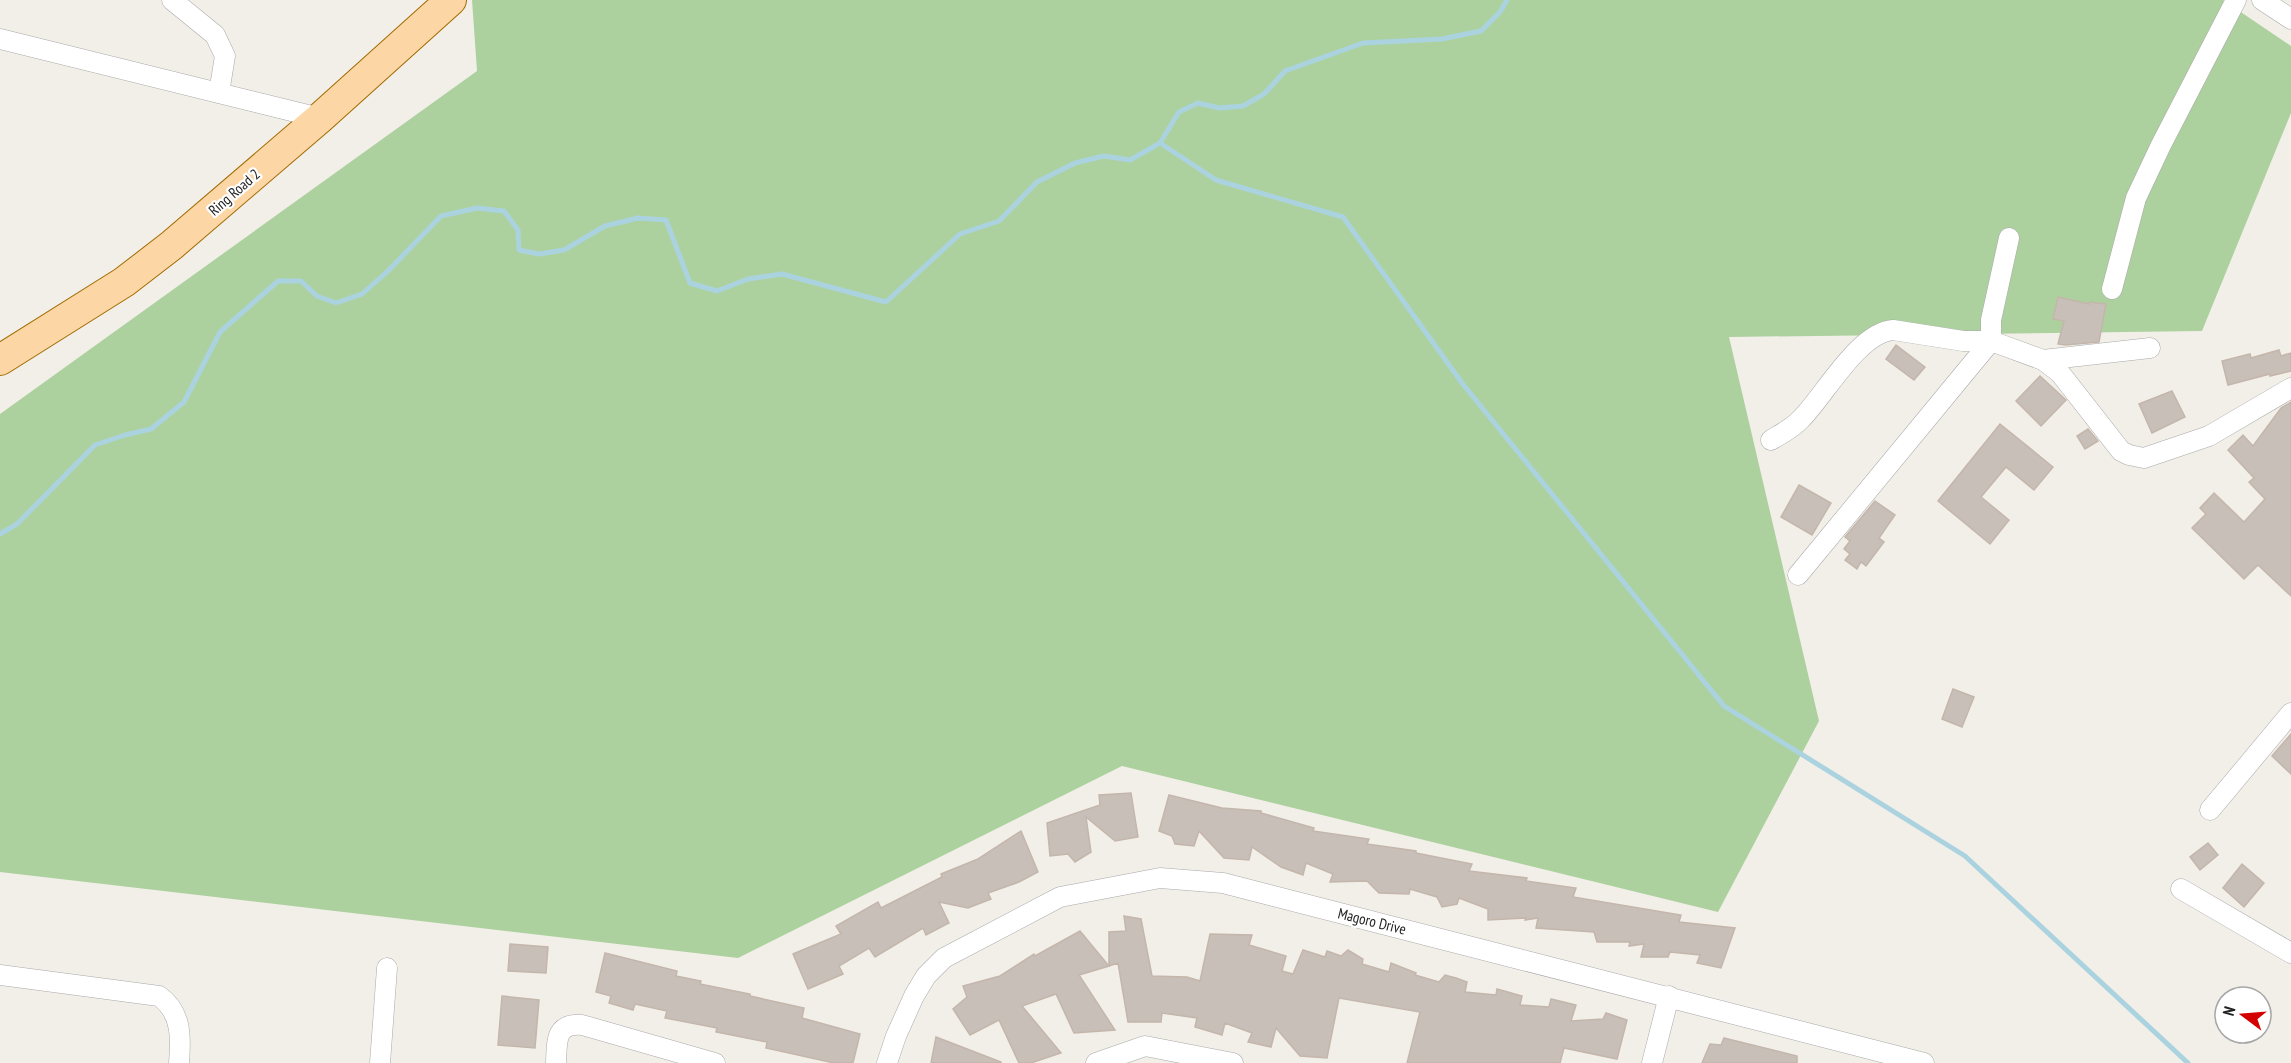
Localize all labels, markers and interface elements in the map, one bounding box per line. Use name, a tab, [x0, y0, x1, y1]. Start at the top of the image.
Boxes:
street label: Ring Road 2	[204, 164, 264, 220]
street label: Magoro Drive	[1336, 903, 1408, 939]
north arrow	[2213, 985, 2273, 1045]
text: N	[2218, 1004, 2239, 1018]

